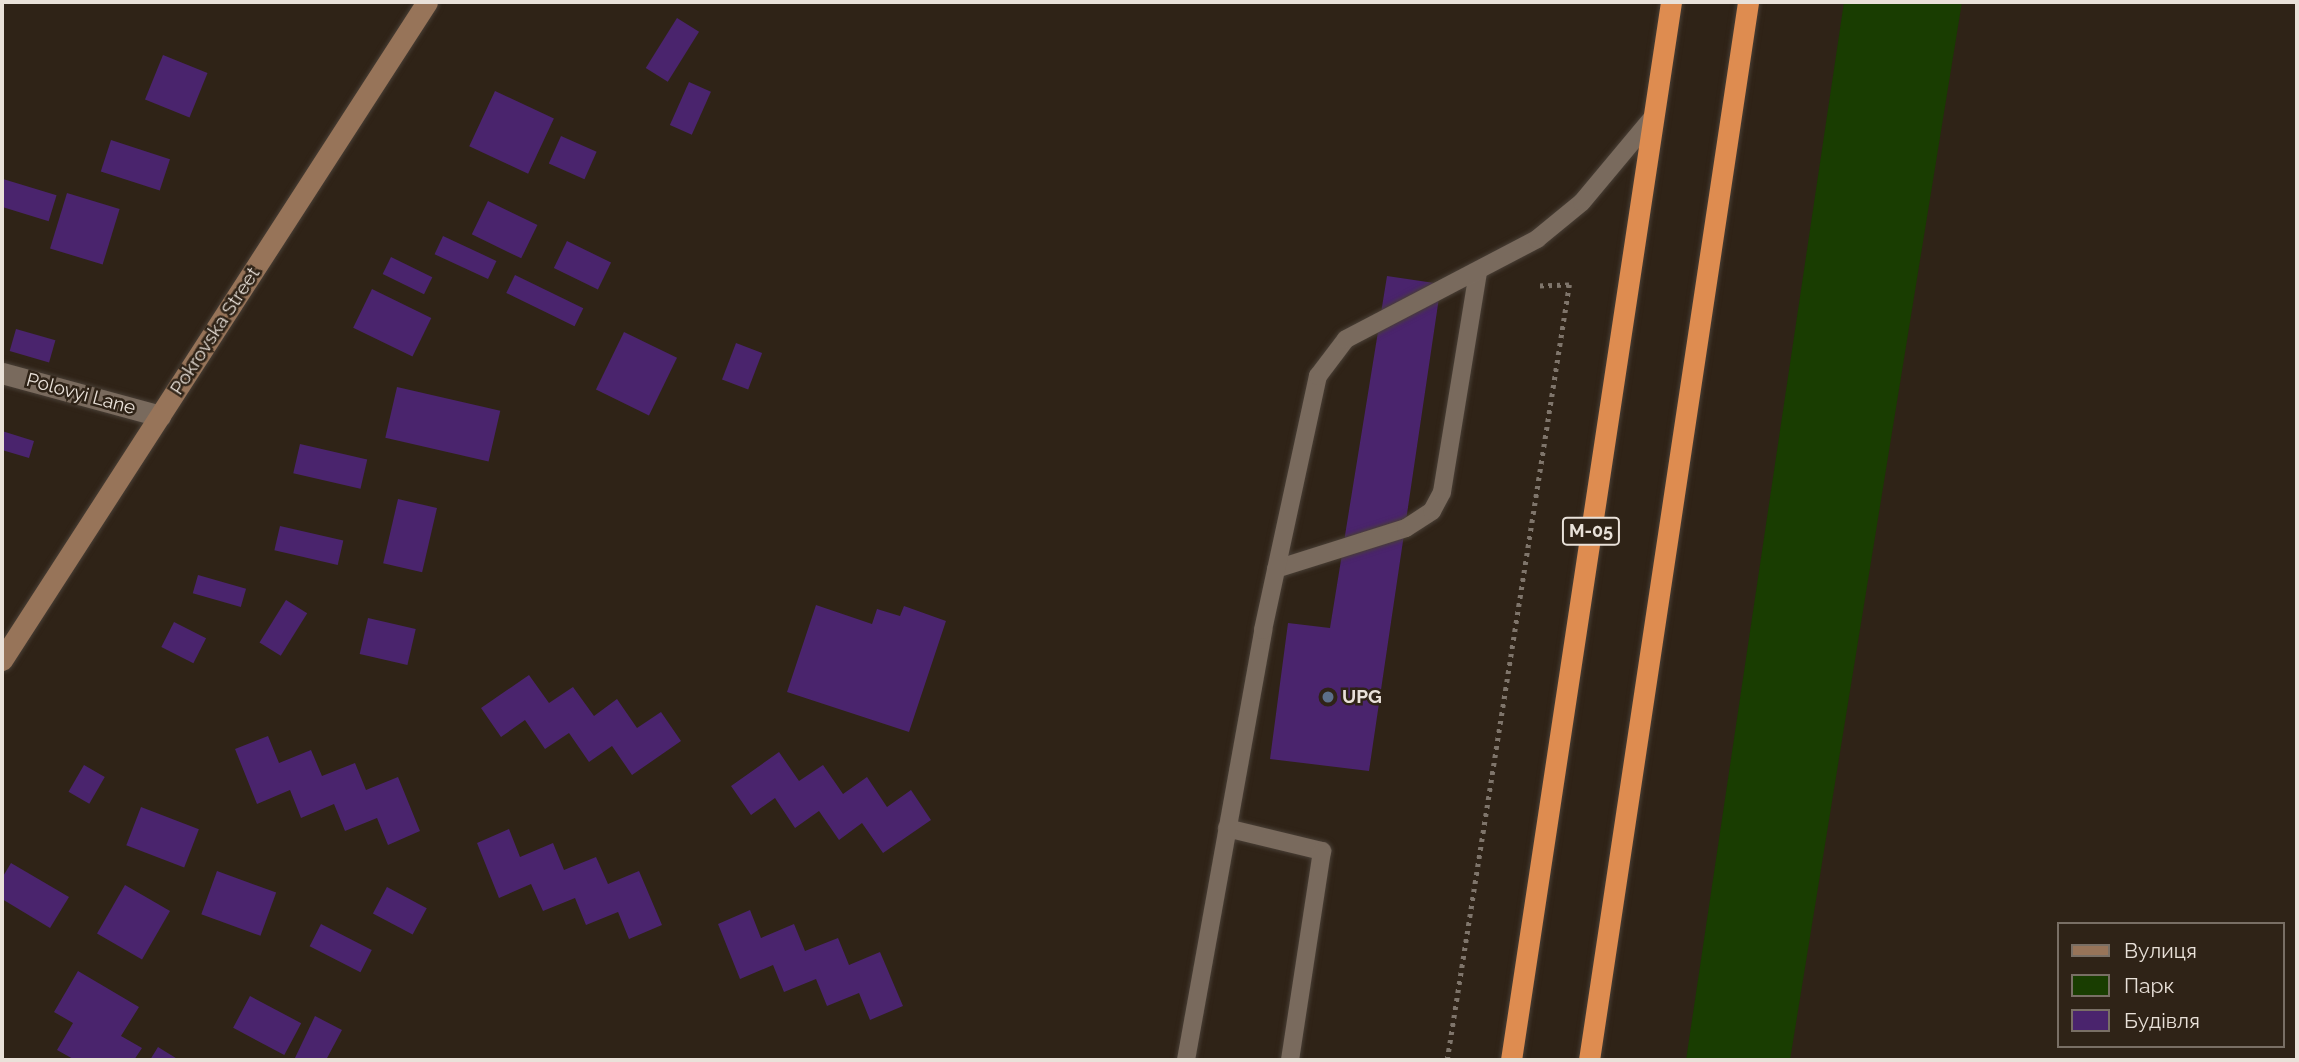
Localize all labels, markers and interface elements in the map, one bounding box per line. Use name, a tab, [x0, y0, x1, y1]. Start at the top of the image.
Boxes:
street label: Pokrovska Street	[165, 263, 265, 399]
street label: Polovyi Lane	[24, 368, 138, 420]
road number: М-05	[1561, 516, 1621, 546]
place label: UPG	[1342, 686, 1382, 708]
marker: UPG	[1320, 689, 1336, 705]
legend	[2058, 922, 2285, 1048]
text: Вулиця	[2124, 938, 2197, 963]
text: Парк	[2124, 973, 2174, 998]
text: Будівля	[2124, 1008, 2200, 1033]

